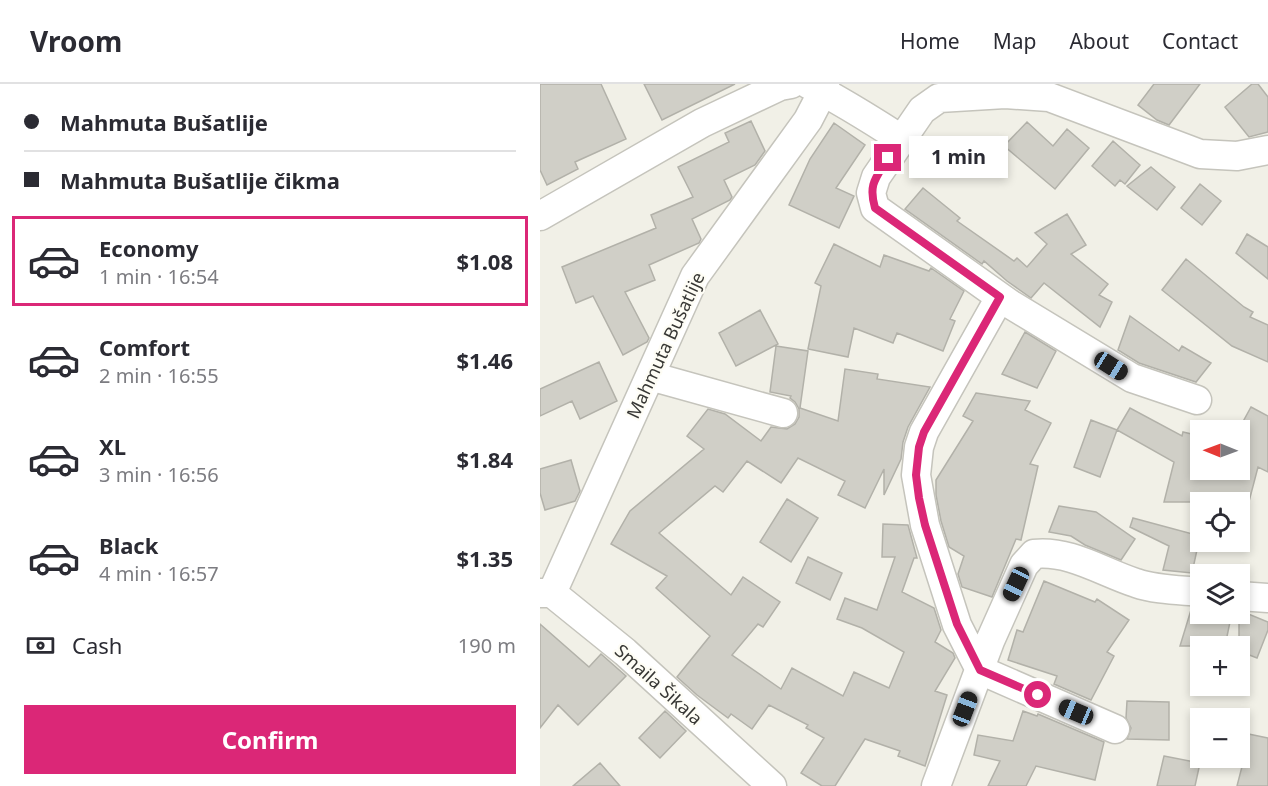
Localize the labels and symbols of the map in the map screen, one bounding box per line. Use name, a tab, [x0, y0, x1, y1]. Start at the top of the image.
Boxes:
callout: 1 min	[909, 137, 1008, 179]
route end	[874, 144, 901, 171]
street label: Mahmuta Bušatlije	[621, 268, 709, 422]
car	[1091, 349, 1131, 383]
north arrow	[1190, 420, 1250, 480]
car	[1000, 564, 1032, 604]
street label: Smaila Šikala	[610, 638, 708, 730]
route start	[1024, 681, 1051, 708]
car	[950, 689, 980, 729]
car	[1056, 697, 1096, 727]

